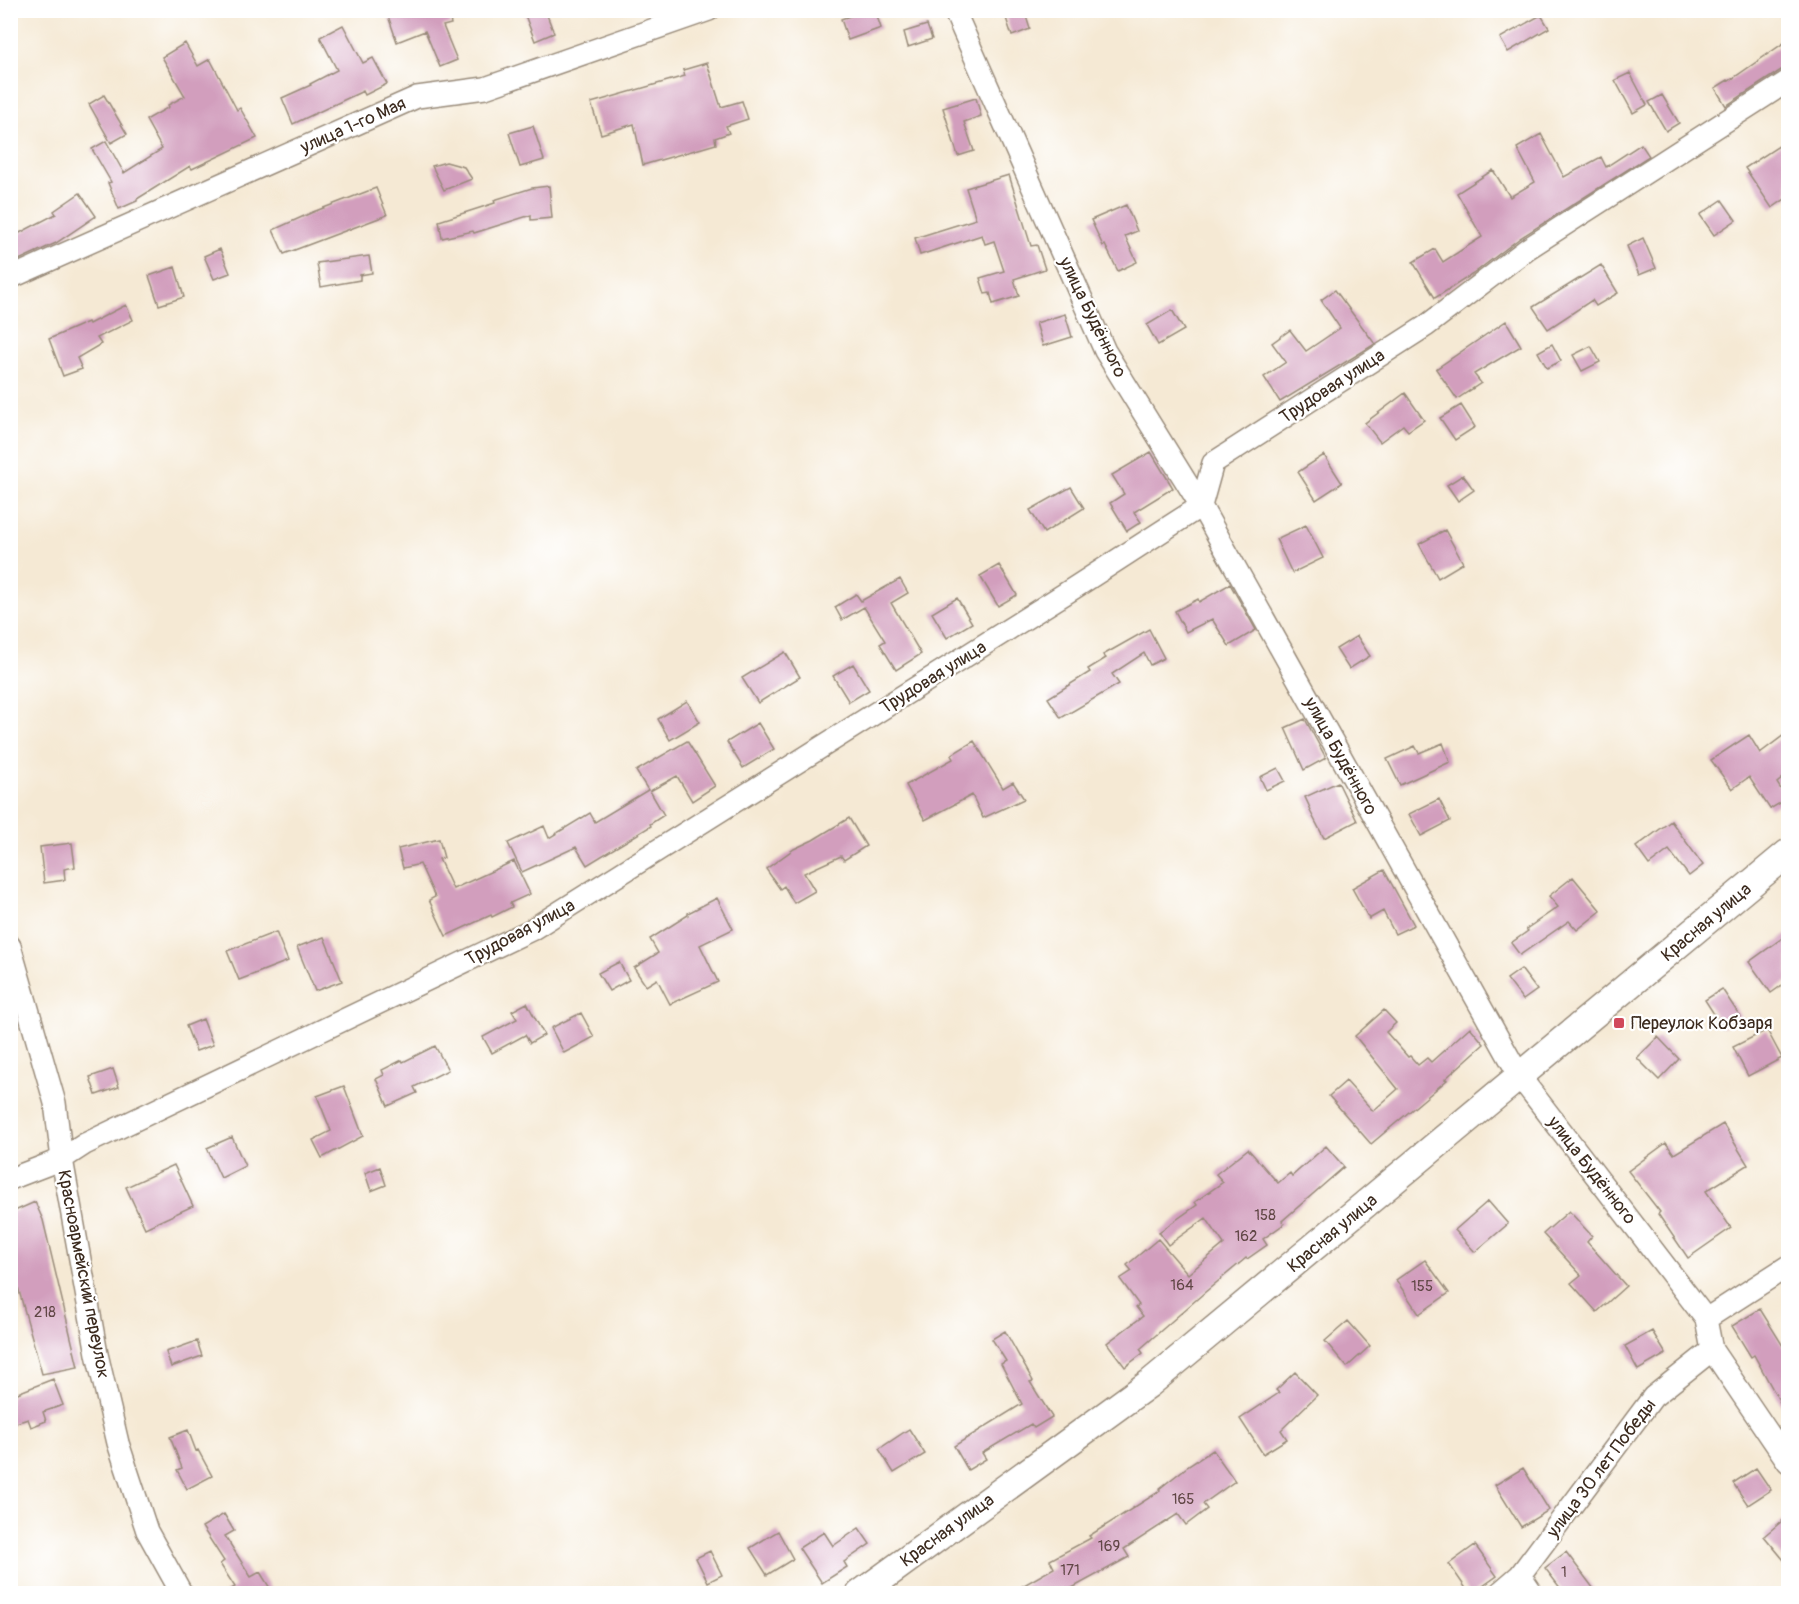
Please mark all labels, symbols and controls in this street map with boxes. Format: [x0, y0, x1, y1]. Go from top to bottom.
street label: улица 1-го Мая [296, 92, 409, 159]
street label: улица Будённого [1053, 252, 1132, 382]
street label: Трудовая улица [1275, 344, 1389, 429]
street label: Трудовая улица [876, 636, 991, 719]
street label: улица Будённого [1298, 692, 1383, 819]
street label: Красная улица [1656, 878, 1756, 967]
street label: Трудовая улица [461, 894, 579, 971]
place label: Переулок Кобзаря [1631, 1012, 1772, 1035]
marker: Переулок Кобзаря [1612, 1016, 1626, 1030]
street label: улица Будённого [1542, 1111, 1641, 1229]
street label: Красноармейский переулок [52, 1168, 115, 1380]
street label: Красная улица [1282, 1189, 1382, 1278]
house number: 158 [1254, 1206, 1276, 1225]
house number: 162 [1235, 1227, 1257, 1246]
house number: 164 [1170, 1276, 1194, 1295]
house number: 155 [1411, 1277, 1433, 1296]
house number: 218 [34, 1303, 56, 1322]
street label: улица 30 лет Победы [1541, 1394, 1661, 1543]
street label: Красная улица [896, 1489, 999, 1572]
house number: 165 [1172, 1490, 1194, 1509]
house number: 169 [1098, 1537, 1120, 1556]
house number: 171 [1060, 1561, 1080, 1580]
house number: 1 [1561, 1563, 1567, 1582]

